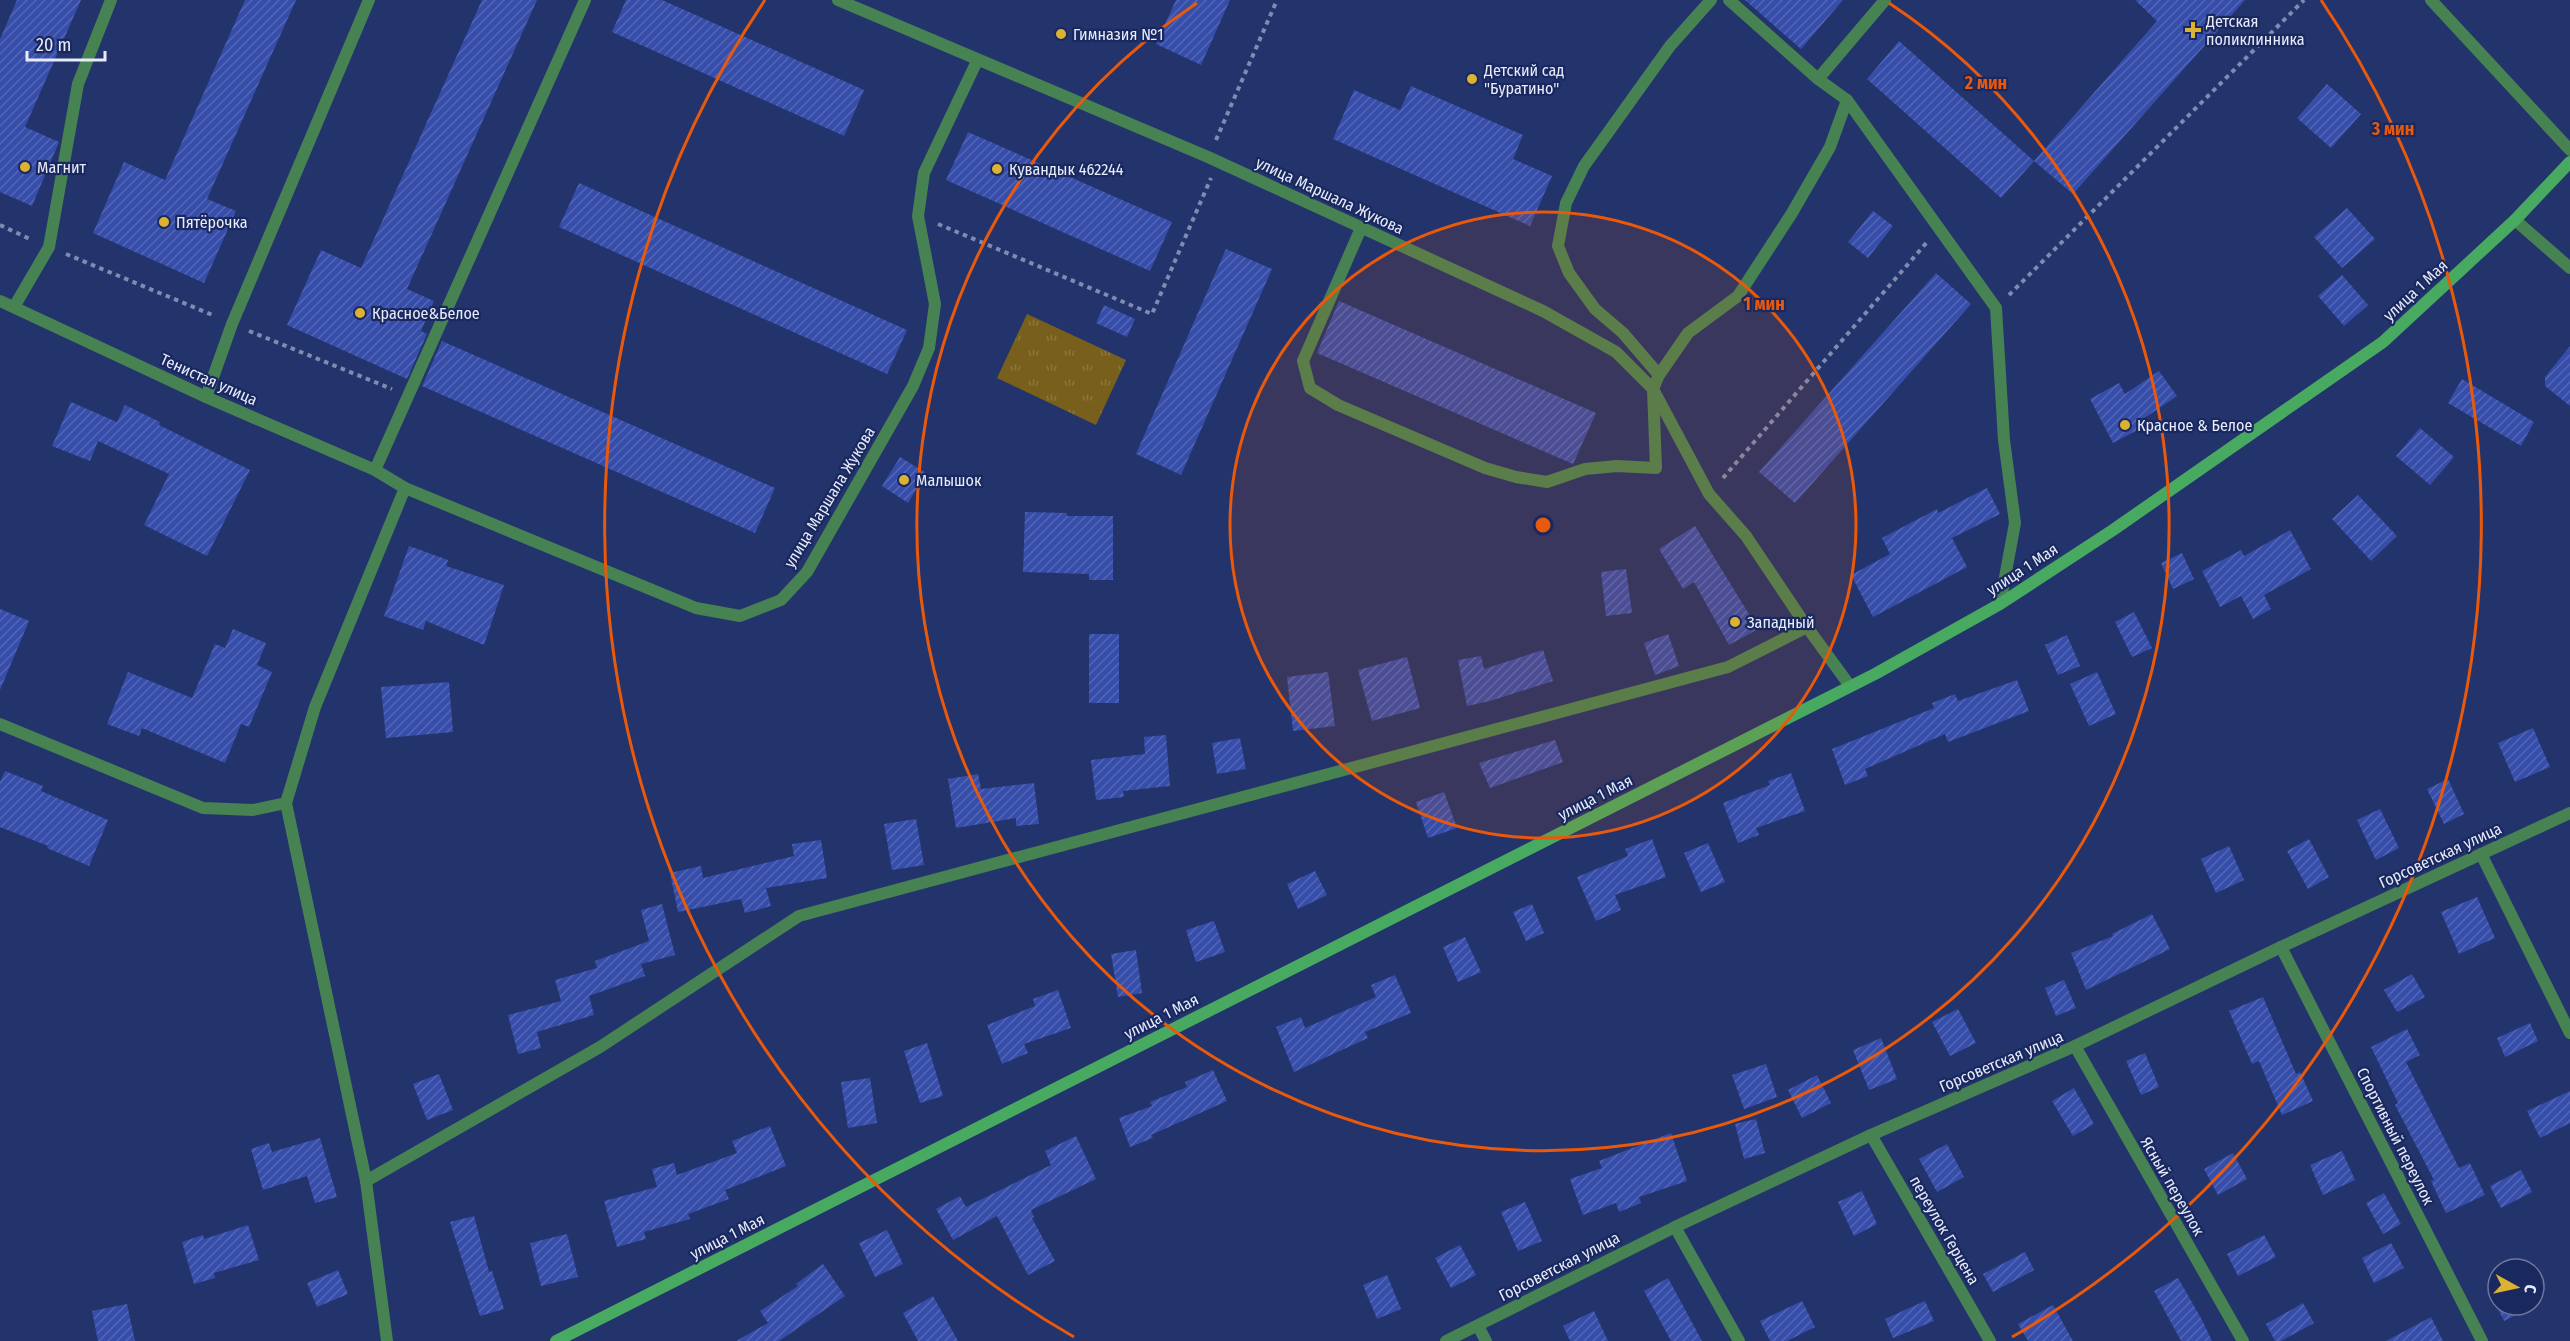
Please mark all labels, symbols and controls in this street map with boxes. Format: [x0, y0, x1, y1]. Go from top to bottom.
place label: Детская поликлинника [2205, 12, 2305, 49]
marker: Детская поликлинника [2184, 21, 2202, 39]
scale bar [27, 24, 105, 62]
place label: Гимназия №1 [1073, 25, 1164, 44]
marker: Гимназия №1 [1054, 27, 1068, 41]
text: 20 m [36, 34, 71, 56]
place label: Детский сад "Буратино" [1483, 61, 1564, 98]
marker: Детский сад "Буратино" [1465, 72, 1479, 86]
text: 2 мин [1964, 72, 2007, 94]
text: 3 мин [2371, 118, 2414, 140]
street label: улица Маршала Жукова [1253, 153, 1407, 238]
place label: Магнит [37, 158, 87, 177]
marker: Магнит [18, 160, 32, 174]
place label: Кувандык 462244 [1009, 160, 1124, 179]
marker: Кувандык 462244 [990, 162, 1004, 176]
place label: Пятёрочка [176, 213, 248, 232]
marker: Пятёрочка [157, 215, 171, 229]
street label: улица 1 Мая [2379, 256, 2451, 325]
text: 1 мин [1743, 293, 1785, 315]
place label: Красное&Белое [372, 304, 480, 323]
marker: Красное&Белое [353, 306, 367, 320]
street label: Тенистая улица [157, 350, 260, 409]
place label: Красное & Белое [2137, 416, 2252, 435]
marker: Красное & Белое [2118, 418, 2132, 432]
street label: улица Маршала Жукова [780, 423, 879, 571]
place label: Малышок [916, 471, 982, 490]
marker: Малышок [897, 473, 911, 487]
centre of rings [1533, 515, 1553, 535]
street label: улица 1 Мая [1983, 539, 2061, 599]
place label: Западный [1747, 613, 1815, 632]
marker: Западный [1728, 615, 1742, 629]
street label: улица 1 Мая [1555, 771, 1636, 824]
street label: Горсоветская улица [2376, 819, 2505, 892]
street label: улица 1 Мая [1121, 990, 1202, 1043]
street label: Горсоветская улица [1936, 1027, 2066, 1096]
street label: Спортивный переулок [2353, 1064, 2439, 1208]
street label: Ясный переулок [2137, 1133, 2209, 1239]
street label: переулок Герцена [1906, 1173, 1983, 1288]
street label: улица 1 Мая [687, 1210, 768, 1263]
street label: Горсоветская улица [1496, 1228, 1623, 1305]
north arrow [2486, 1257, 2546, 1317]
text: С [2520, 1284, 2540, 1295]

